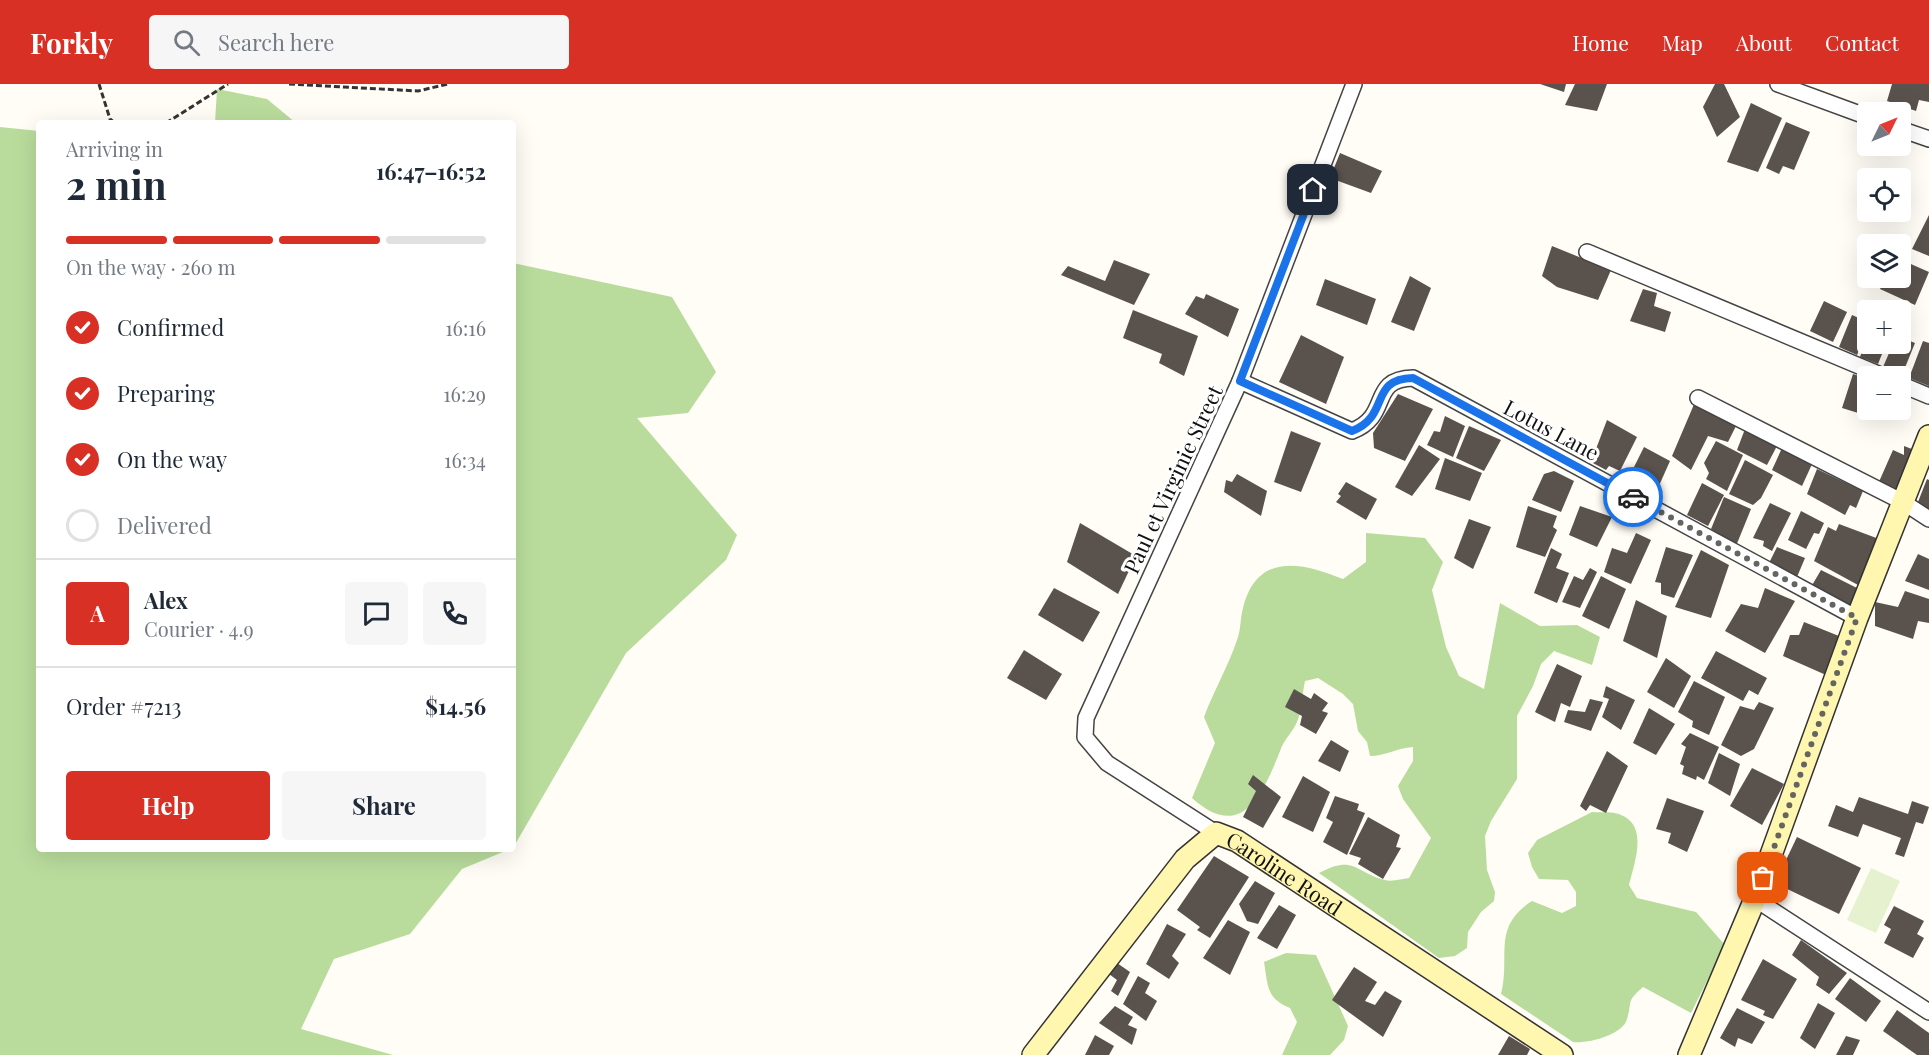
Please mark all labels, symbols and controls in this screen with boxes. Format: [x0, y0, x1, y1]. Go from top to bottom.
search box [149, 15, 569, 69]
text: Forkly [30, 24, 113, 61]
icon: search [170, 26, 203, 59]
text: Search here [218, 27, 334, 57]
text: Home [1573, 28, 1629, 56]
text: Map [1662, 28, 1703, 56]
text: About [1736, 28, 1792, 56]
text: Contact [1825, 28, 1899, 56]
north arrow [1857, 102, 1911, 156]
map controls [1857, 102, 1911, 420]
text: Arriving in [66, 135, 163, 162]
text: 16:47–16:52 [376, 156, 486, 186]
text: 2 min [66, 158, 167, 210]
pin [1287, 164, 1338, 215]
button: locate [1857, 168, 1911, 222]
icon: home [1296, 173, 1329, 206]
button: layers [1857, 234, 1911, 288]
text: On the way · 260 m [66, 253, 235, 280]
button: + [1857, 300, 1911, 354]
icon: check [66, 311, 99, 344]
text: Confirmed [117, 312, 224, 342]
text: 16:16 [445, 314, 486, 341]
button: − [1857, 366, 1911, 420]
icon: check [66, 377, 99, 410]
text: Preparing [117, 378, 215, 408]
text: 16:29 [443, 380, 486, 407]
street label: Paul et Virginie Street [1116, 380, 1228, 578]
street label: Lotus Lane [1499, 392, 1605, 466]
icon: check [66, 443, 99, 476]
text: On the way [117, 444, 227, 474]
text: 16:34 [444, 446, 486, 473]
courier [1603, 467, 1663, 527]
icon: car [1617, 481, 1650, 514]
text: Delivered [117, 510, 212, 540]
button: chat [345, 582, 408, 645]
button: phone [423, 582, 486, 645]
text: Alex [144, 585, 188, 615]
text: A [90, 598, 105, 628]
text: Courier · 4.9 [144, 615, 254, 642]
text: Order #7213 [66, 691, 182, 721]
text: $14.56 [425, 691, 486, 721]
button: Help [66, 771, 270, 840]
button: Share [282, 771, 486, 840]
street label: Caroline Road [1223, 824, 1348, 921]
pin [1737, 852, 1788, 903]
icon: bag [1746, 861, 1779, 894]

